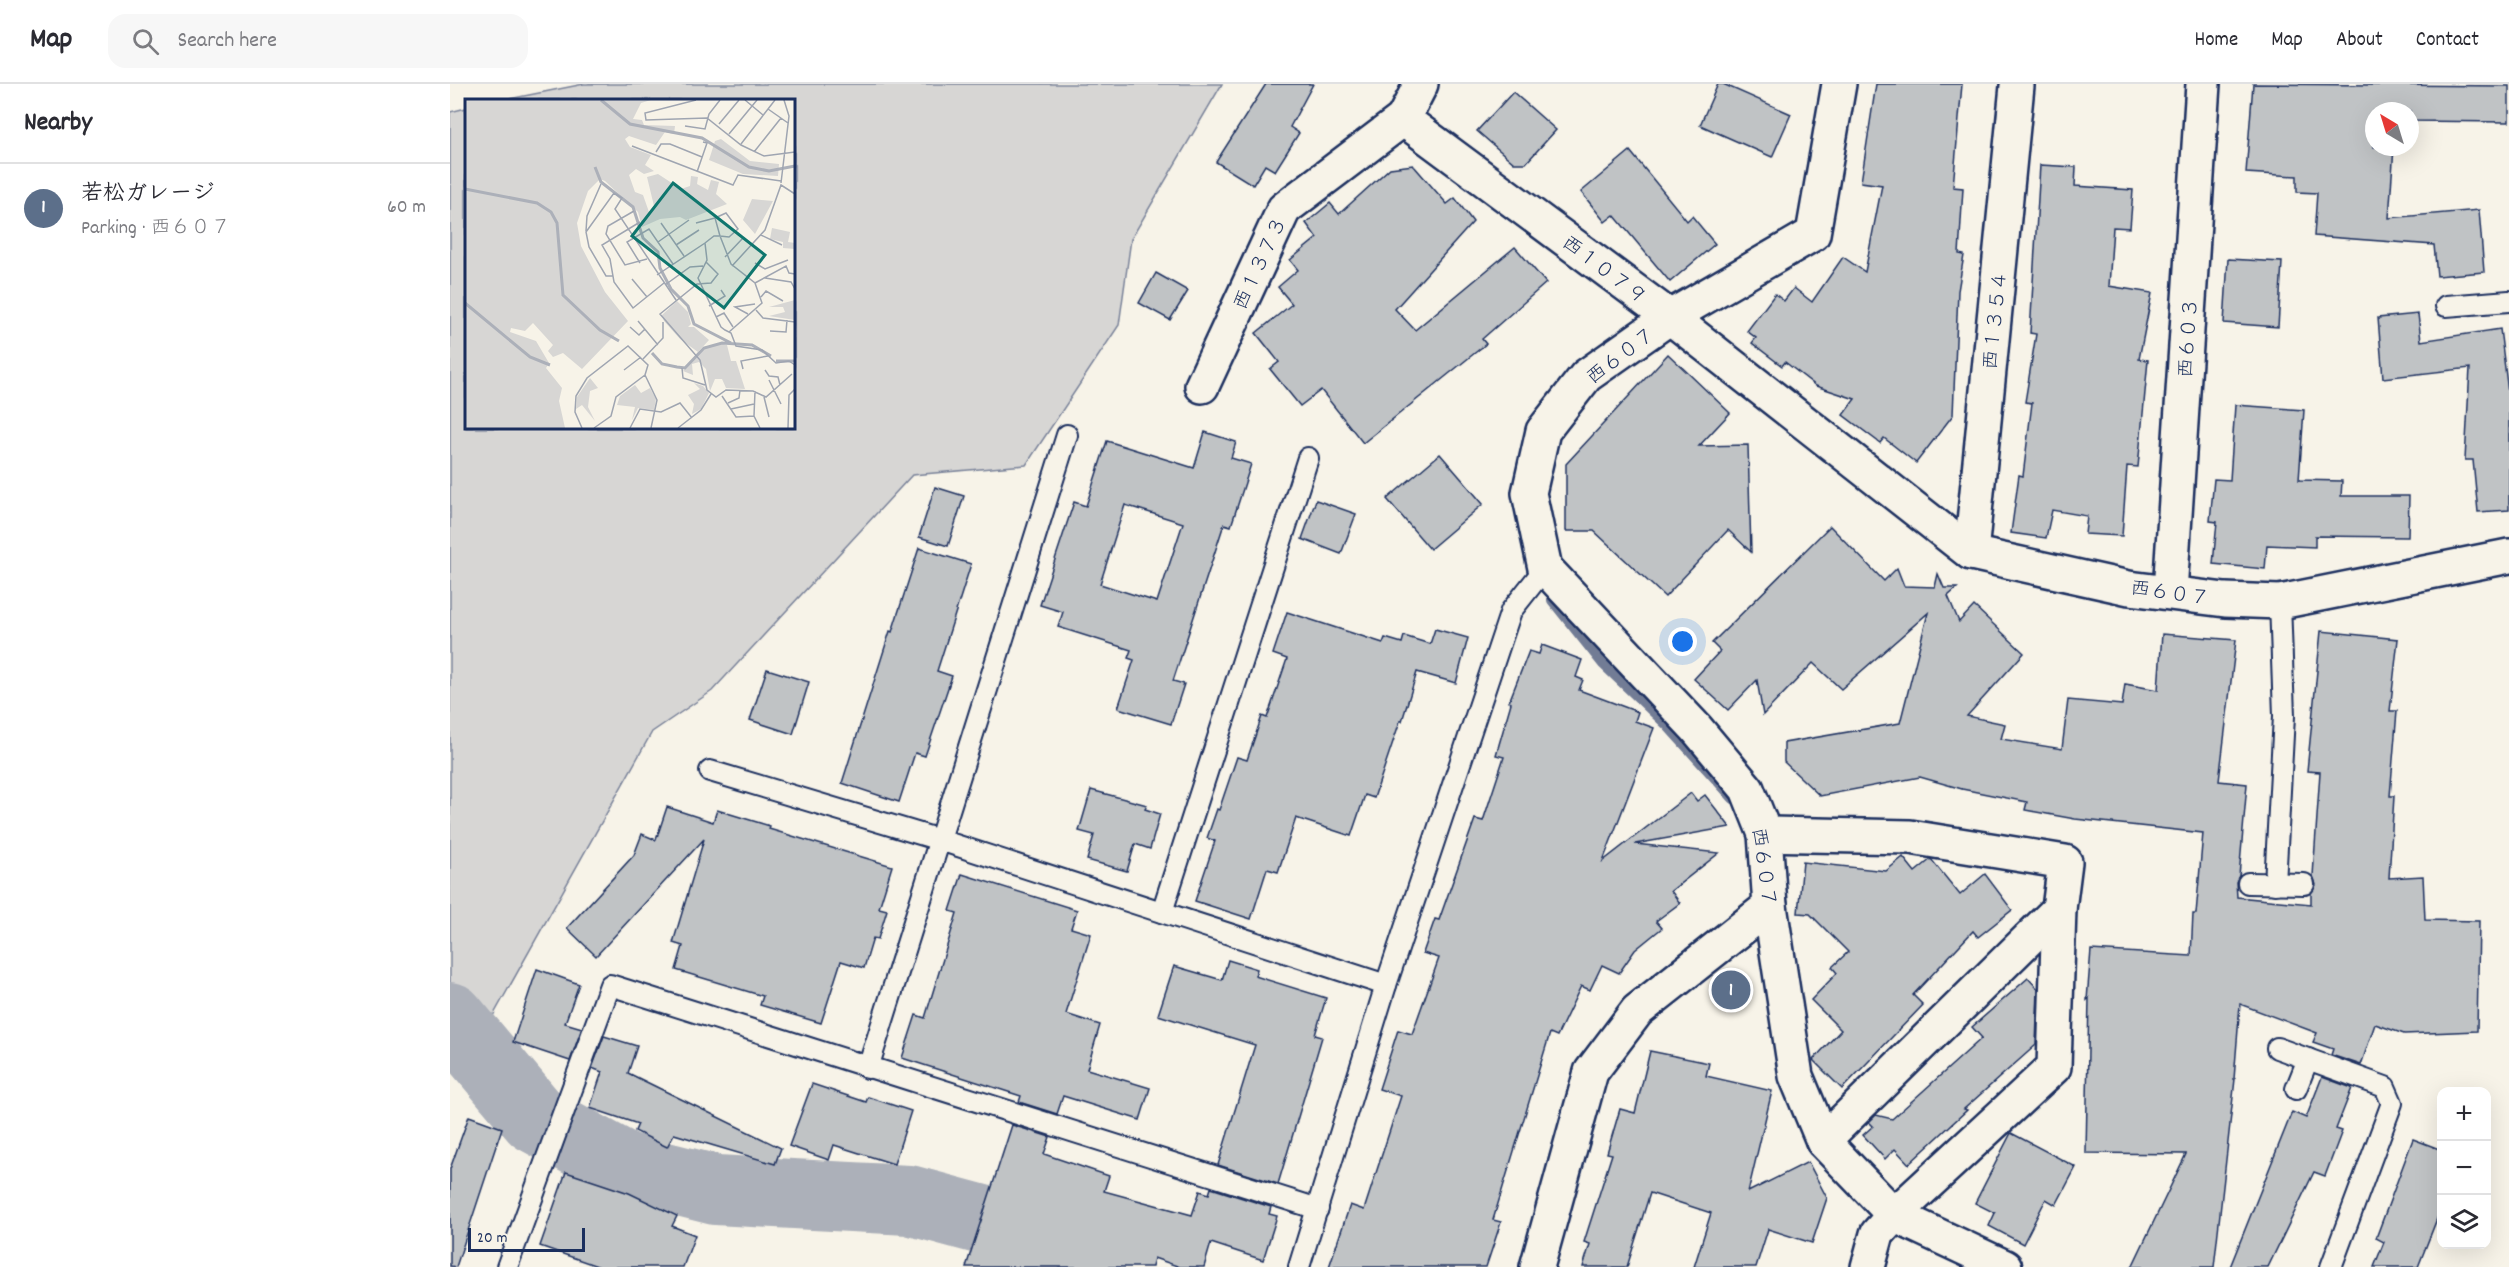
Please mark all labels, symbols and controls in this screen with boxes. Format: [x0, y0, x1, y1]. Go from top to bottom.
search box [108, 14, 528, 68]
text: Map [30, 21, 72, 61]
icon: search [129, 25, 162, 58]
text: Search here [177, 26, 277, 57]
text: Home [2194, 26, 2238, 56]
text: Map [2271, 26, 2303, 56]
text: About [2336, 26, 2383, 56]
text: Contact [2416, 26, 2479, 56]
inset map [465, 99, 795, 429]
north arrow [2365, 102, 2419, 156]
text: Nearby [24, 105, 92, 142]
text: 若松ガレージ [81, 179, 214, 210]
text: 1 [41, 194, 46, 222]
text: 60 m [387, 194, 426, 222]
street label: 西１３７３ [1228, 213, 1296, 315]
text: Parking · 西６０７ [81, 215, 230, 243]
street label: 西１０７９ [1555, 230, 1652, 313]
street label: 西１３５４ [1978, 269, 2016, 372]
street label: 西６０３ [2173, 297, 2207, 379]
street label: 西６０７ [1581, 322, 1662, 393]
street label: 西６０７ [2128, 576, 2211, 614]
your location [1668, 627, 1697, 656]
street label: 西６０７ [1743, 826, 1781, 909]
pin: 1 [1712, 968, 1750, 1012]
map controls [2437, 1087, 2491, 1249]
button: + [2437, 1087, 2491, 1141]
button: − [2437, 1141, 2491, 1195]
button: layers [2437, 1195, 2491, 1249]
scale bar [468, 1225, 585, 1252]
text: 20 m [477, 1227, 507, 1250]

